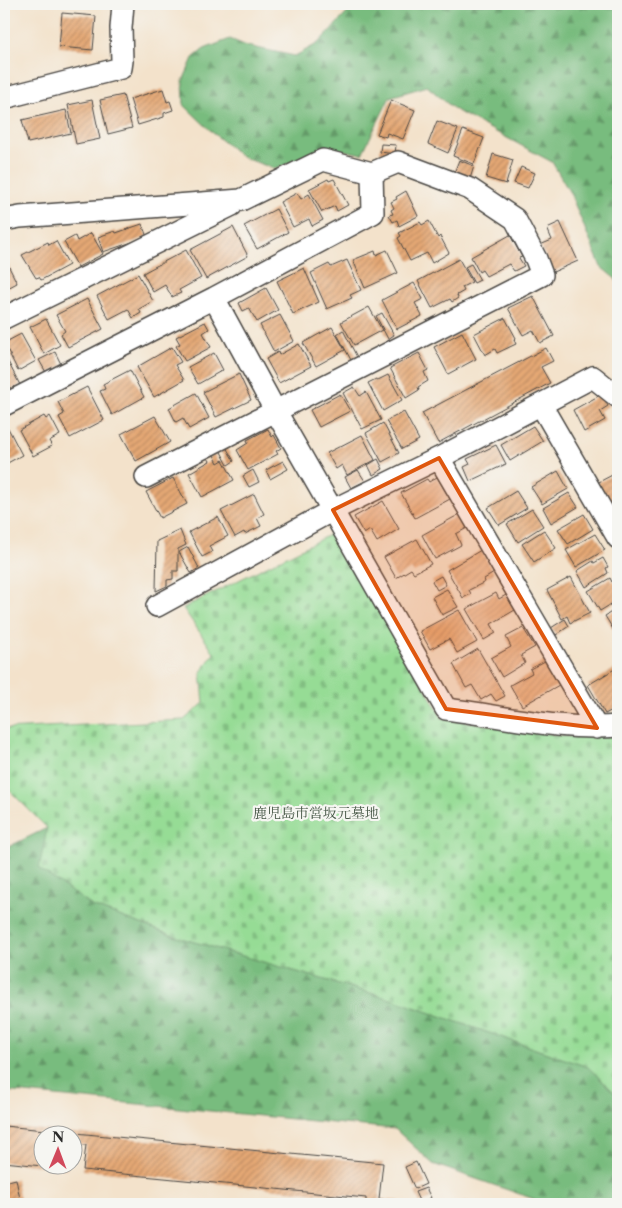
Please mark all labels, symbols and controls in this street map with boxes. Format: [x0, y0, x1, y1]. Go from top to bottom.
park label: 鹿児島市営坂元墓地 [253, 804, 379, 822]
north arrow [32, 1126, 82, 1176]
text: N [52, 1128, 64, 1146]

